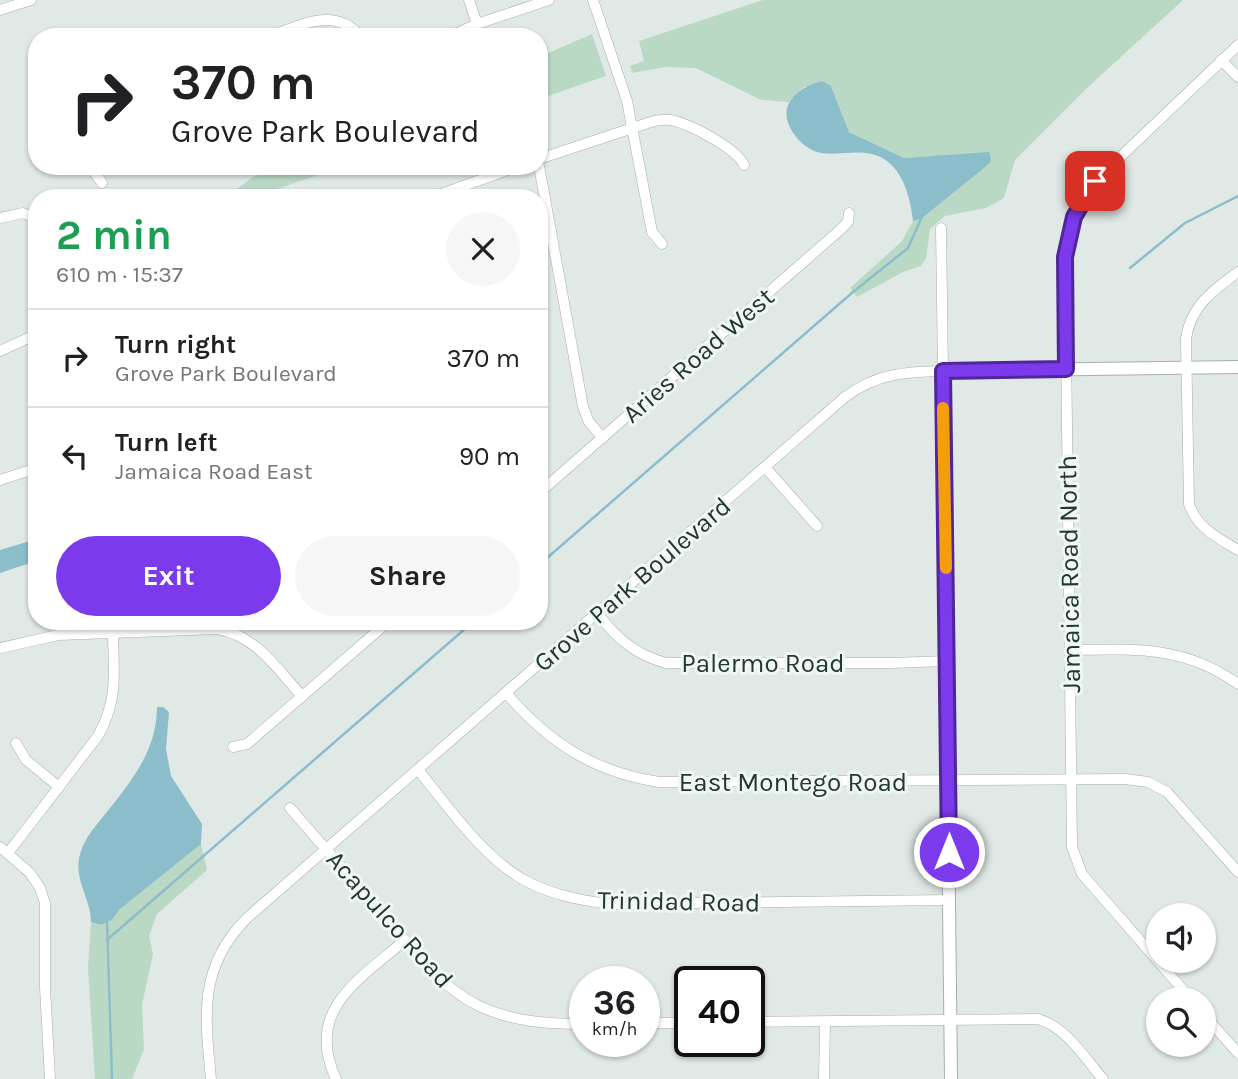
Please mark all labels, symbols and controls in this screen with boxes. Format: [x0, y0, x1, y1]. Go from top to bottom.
text: 370 m [171, 54, 316, 111]
icon: right [56, 56, 147, 147]
text: Grove Park Boulevard [171, 113, 480, 150]
pin [1065, 151, 1125, 211]
icon: arrive [1076, 162, 1114, 200]
text: 2 min [56, 210, 172, 260]
button: close [446, 212, 520, 286]
text: 610 m · 15:37 [56, 261, 183, 288]
street label: Aries Road West [616, 281, 781, 430]
text: Turn right [115, 329, 236, 360]
icon: right [56, 339, 94, 377]
text: 370 m [447, 343, 520, 374]
text: Grove Park Boulevard [115, 360, 337, 387]
text: Turn left [115, 427, 217, 458]
icon: left [56, 437, 94, 475]
text: 90 m [459, 441, 520, 472]
street label: Jamaica Road North [1052, 455, 1087, 693]
text: Jamaica Road East [115, 458, 313, 485]
street label: Grove Park Boulevard [528, 490, 737, 678]
button: Exit [56, 536, 281, 616]
button: Share [295, 536, 520, 616]
street label: Palermo Road [681, 648, 845, 679]
street label: East Montego Road [679, 767, 907, 798]
position arrow [912, 815, 986, 889]
street label: Acapulco Road [320, 844, 460, 995]
street label: Trinidad Road [597, 885, 761, 918]
map controls [1146, 903, 1216, 1057]
button: sound [1146, 903, 1216, 973]
speed limit sign: 40 [674, 966, 765, 1057]
text: 36 [593, 982, 636, 1023]
button: search [1146, 987, 1216, 1057]
text: km/h [592, 1018, 637, 1040]

